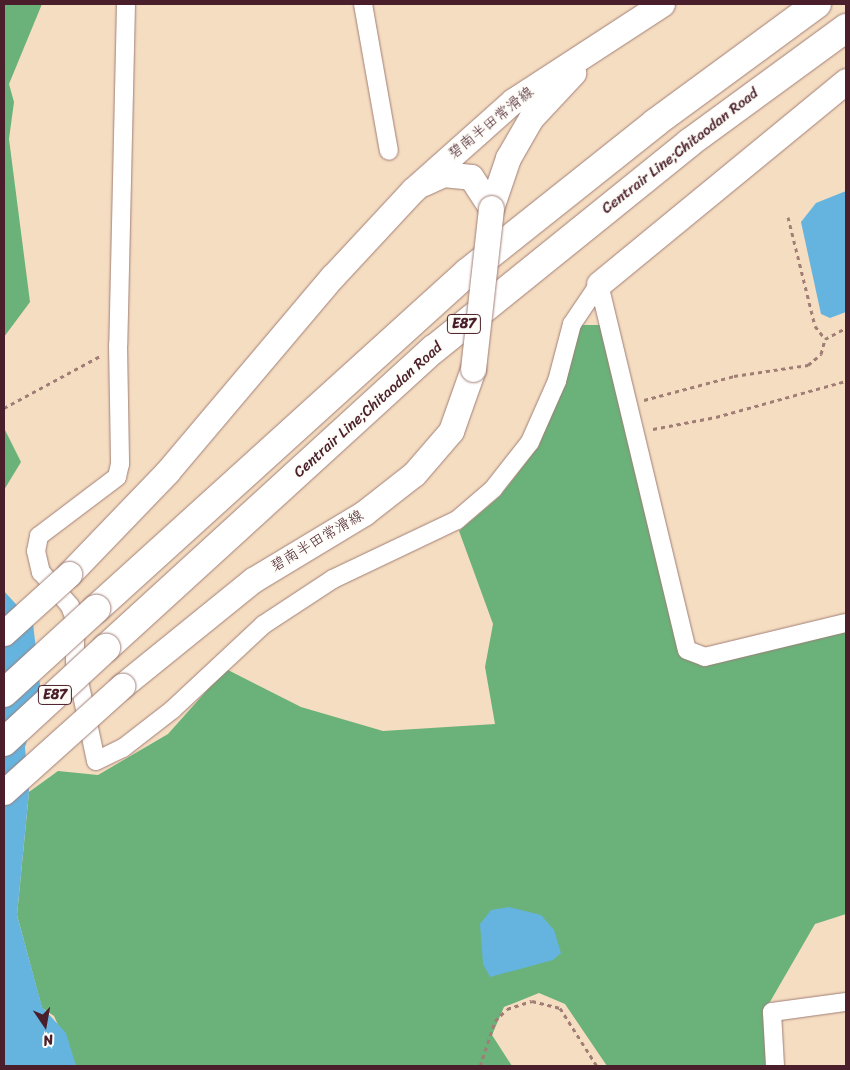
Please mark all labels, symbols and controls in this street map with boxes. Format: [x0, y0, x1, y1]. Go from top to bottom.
street label: 碧南半田常滑線 [445, 83, 537, 163]
street label: Centrair Line;Chitaodan Road [598, 84, 762, 218]
road number: E87 [446, 312, 482, 336]
street label: Centrair Line;Chitaodan Road [290, 339, 446, 481]
street label: 碧南半田常滑線 [267, 506, 367, 576]
road number: E87 [38, 684, 72, 706]
north arrow [20, 1000, 70, 1050]
text: N [41, 1027, 56, 1053]

